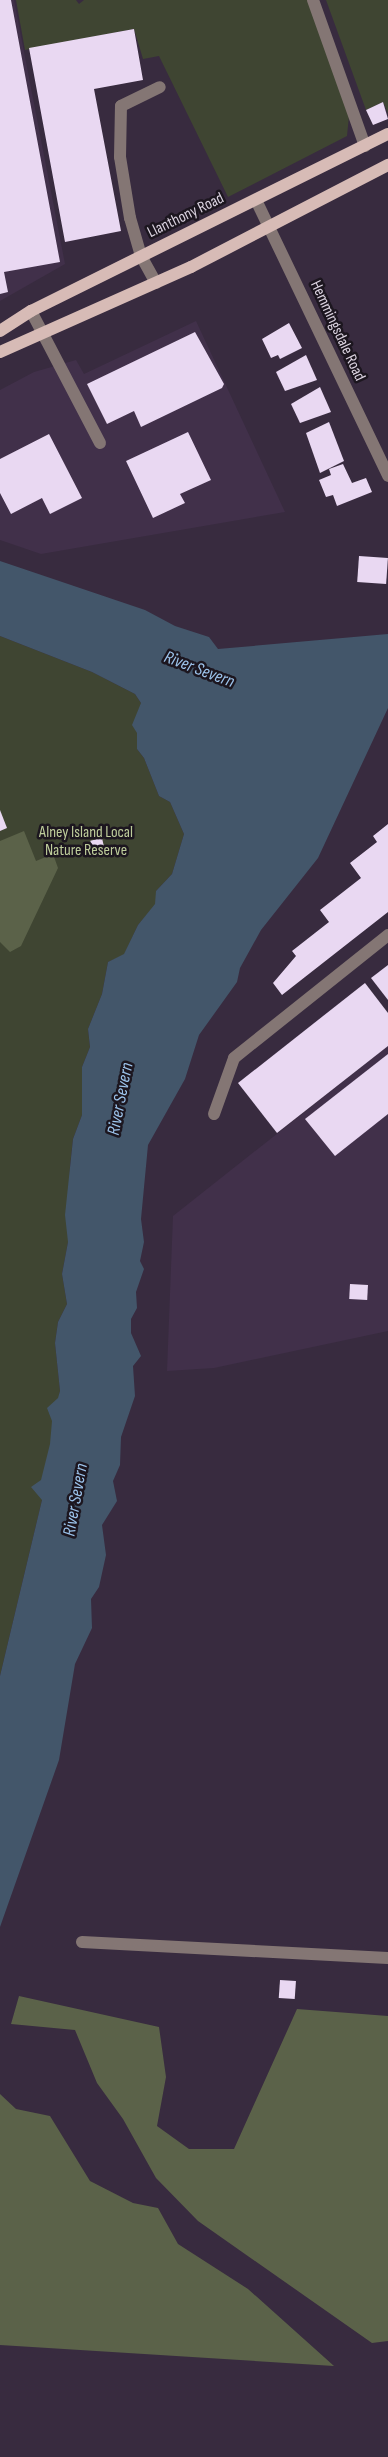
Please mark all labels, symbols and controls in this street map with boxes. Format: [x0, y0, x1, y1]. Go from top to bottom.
street label: Llanthony Road [145, 189, 227, 243]
street label: Hemmingsdale Road [305, 278, 369, 384]
water label: River Severn [161, 647, 237, 693]
park label: Alney Island Local Nature Reserve [39, 823, 133, 861]
water label: River Severn [103, 1061, 139, 1137]
water label: River Severn [59, 1462, 93, 1538]

